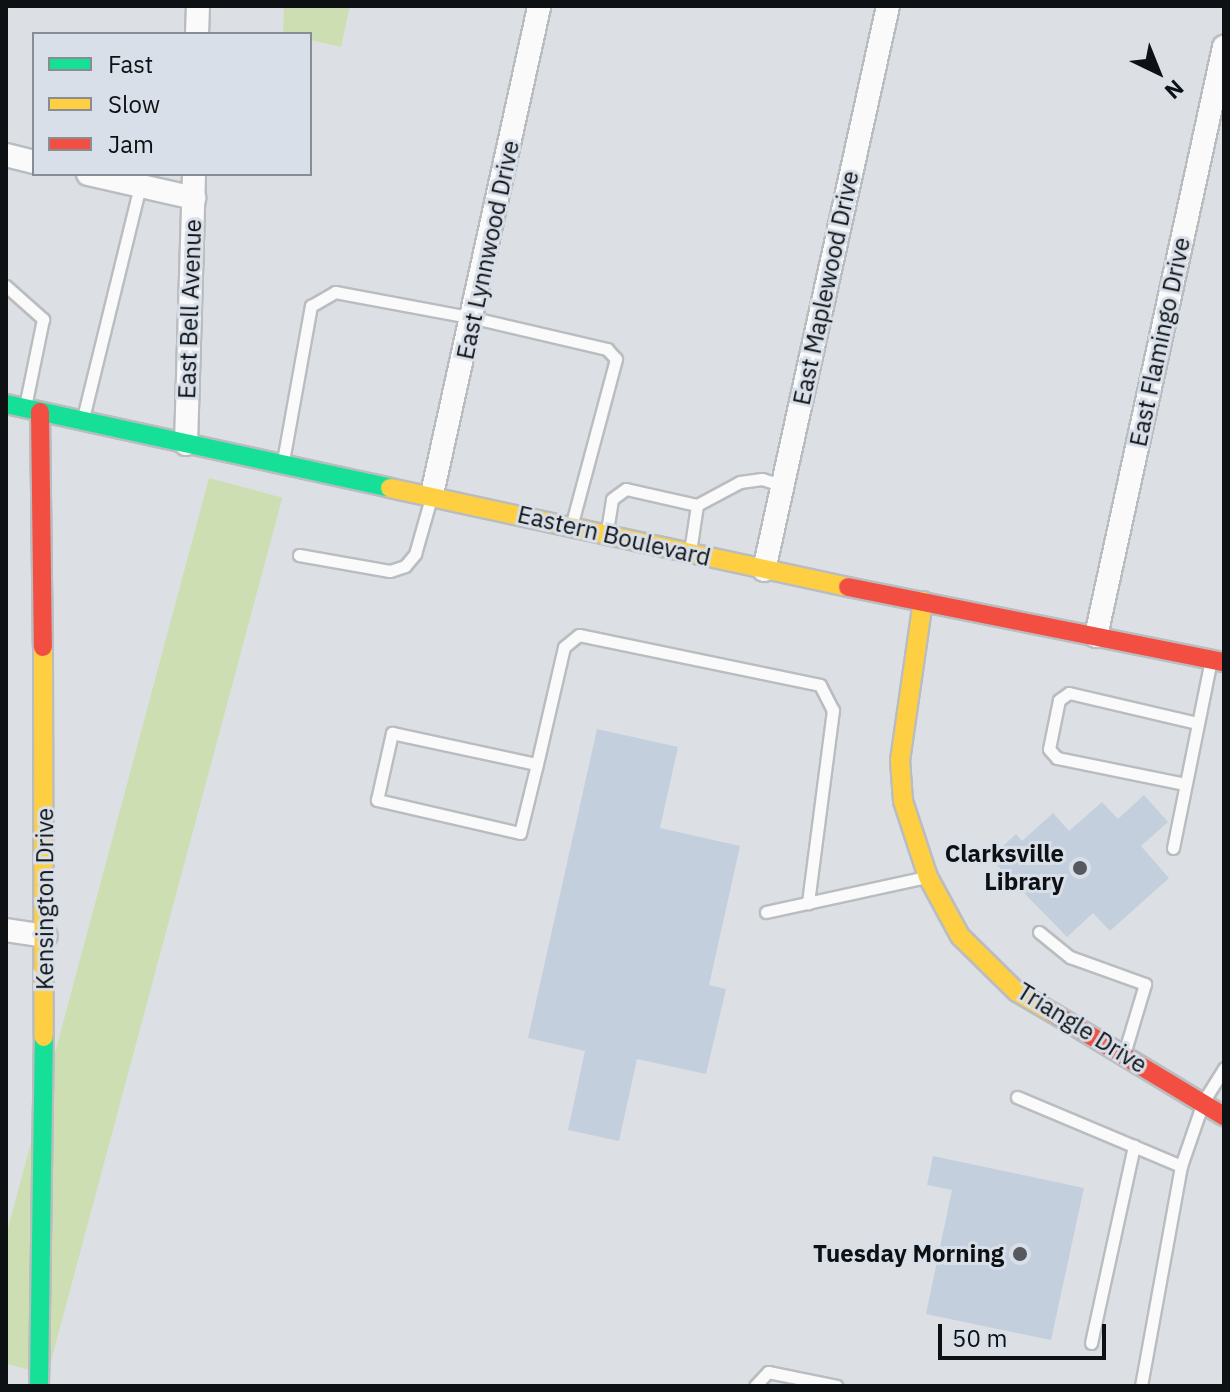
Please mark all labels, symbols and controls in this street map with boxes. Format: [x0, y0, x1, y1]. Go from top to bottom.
legend [32, 32, 312, 176]
north arrow [1118, 32, 1198, 112]
text: Fast [108, 48, 153, 80]
text: N [1159, 74, 1190, 106]
text: Slow [108, 88, 160, 120]
text: Jam [108, 128, 154, 160]
street label: East Lynnwood Drive [451, 138, 525, 362]
street label: East Maplewood Drive [787, 168, 865, 408]
street label: East Bell Avenue [172, 219, 208, 399]
street label: East Flamingo Drive [1124, 235, 1196, 449]
street label: Eastern Boulevard [515, 500, 713, 572]
street label: Kensington Drive [31, 808, 59, 990]
place label: Clarksville Library [945, 840, 1064, 896]
marker: Clarksville Library [1071, 859, 1089, 877]
street label: Triangle Drive [1012, 977, 1152, 1079]
place label: Tuesday Morning [813, 1240, 1004, 1268]
marker: Tuesday Morning [1011, 1245, 1029, 1263]
scale bar [942, 1308, 1110, 1358]
text: 50 m [952, 1322, 1007, 1354]

